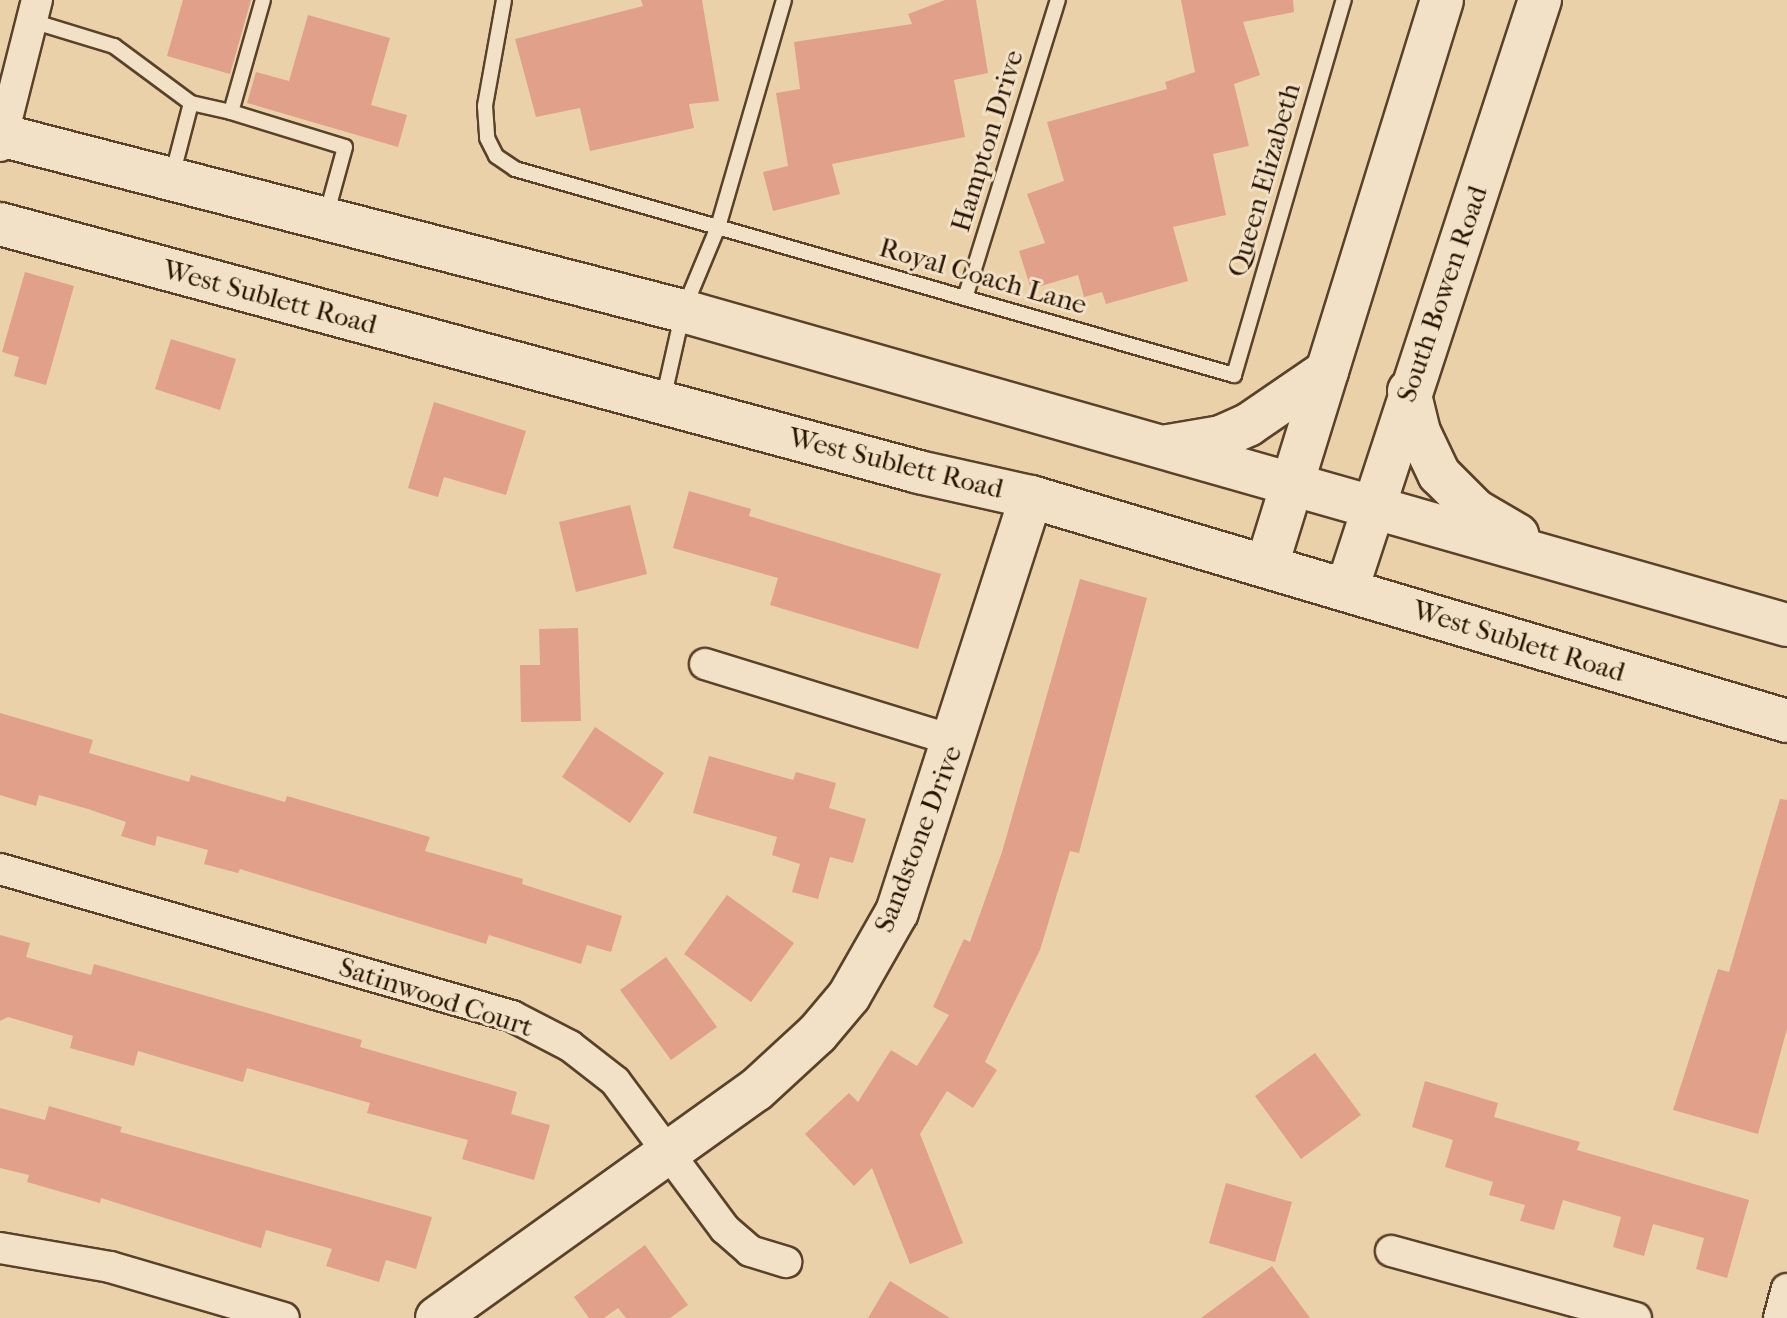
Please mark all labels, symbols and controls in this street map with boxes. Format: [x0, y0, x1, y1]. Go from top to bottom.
street label: Hampton Drive [943, 46, 1031, 236]
street label: Queen Elizabeth [1220, 79, 1308, 281]
street label: South Bowen Road [1389, 181, 1495, 407]
street label: Royal Coach Lane [875, 230, 1091, 322]
street label: West Sublett Road [159, 252, 381, 342]
street label: West Sublett Road [785, 420, 1007, 506]
street label: West Sublett Road [1409, 593, 1629, 689]
street label: Sandstone Drive [867, 741, 969, 937]
street label: Satinwood Court [335, 950, 537, 1044]

